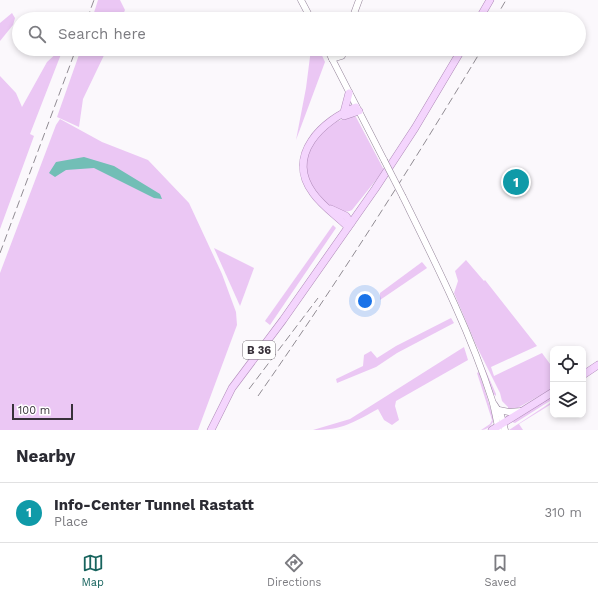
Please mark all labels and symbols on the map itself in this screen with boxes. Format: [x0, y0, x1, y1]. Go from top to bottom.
pin: 1 [503, 167, 529, 197]
your location [355, 291, 375, 311]
road number: B 36 [243, 341, 275, 359]
scale bar [12, 402, 73, 421]

